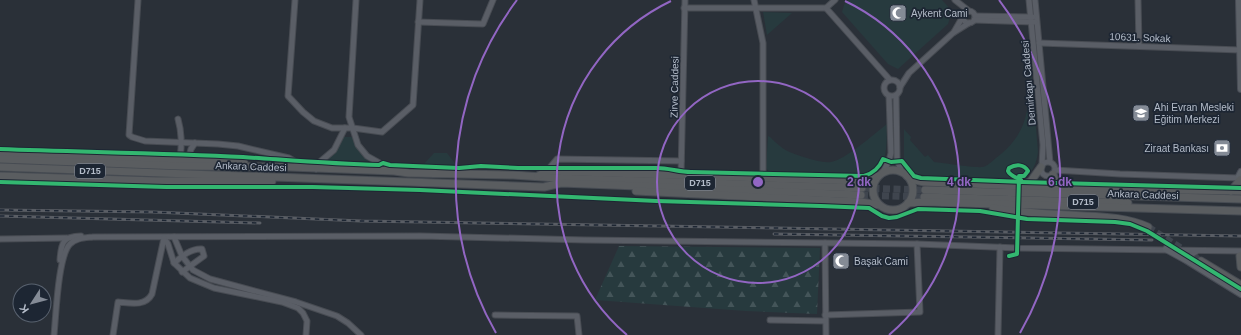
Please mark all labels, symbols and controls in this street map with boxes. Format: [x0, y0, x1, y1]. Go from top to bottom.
mosque icon: Aykent Cami [888, 3, 908, 23]
place label: Aykent Cami [911, 8, 968, 19]
street label: 10631. Sokak [1109, 31, 1172, 44]
street label: Demirkapı Caddesi [1019, 40, 1038, 126]
street label: Zirve Caddesi [668, 56, 681, 118]
place label: Ahi Evran Mesleki Eğitim Merkezi [1154, 102, 1234, 125]
school or university icon: Ahi Evran Mesleki Eğitim Merkezi [1131, 103, 1151, 123]
bank icon: Ziraat Bankası [1212, 138, 1232, 158]
place label: Ziraat Bankası [1145, 143, 1209, 154]
street label: Ankara Caddesi [215, 160, 287, 173]
road number: D715 [75, 164, 105, 178]
centre of rings [751, 175, 765, 189]
text: 2 dk [847, 175, 871, 189]
text: 4 dk [947, 175, 971, 189]
text: 6 dk [1048, 175, 1072, 189]
road number: D715 [685, 176, 715, 190]
street label: Ankara Caddesi [1107, 188, 1179, 201]
road number: D715 [1068, 195, 1098, 209]
mosque icon: Başak Cami [831, 251, 851, 271]
place label: Başak Cami [854, 256, 908, 267]
north arrow [12, 283, 52, 323]
text: K [17, 302, 31, 316]

